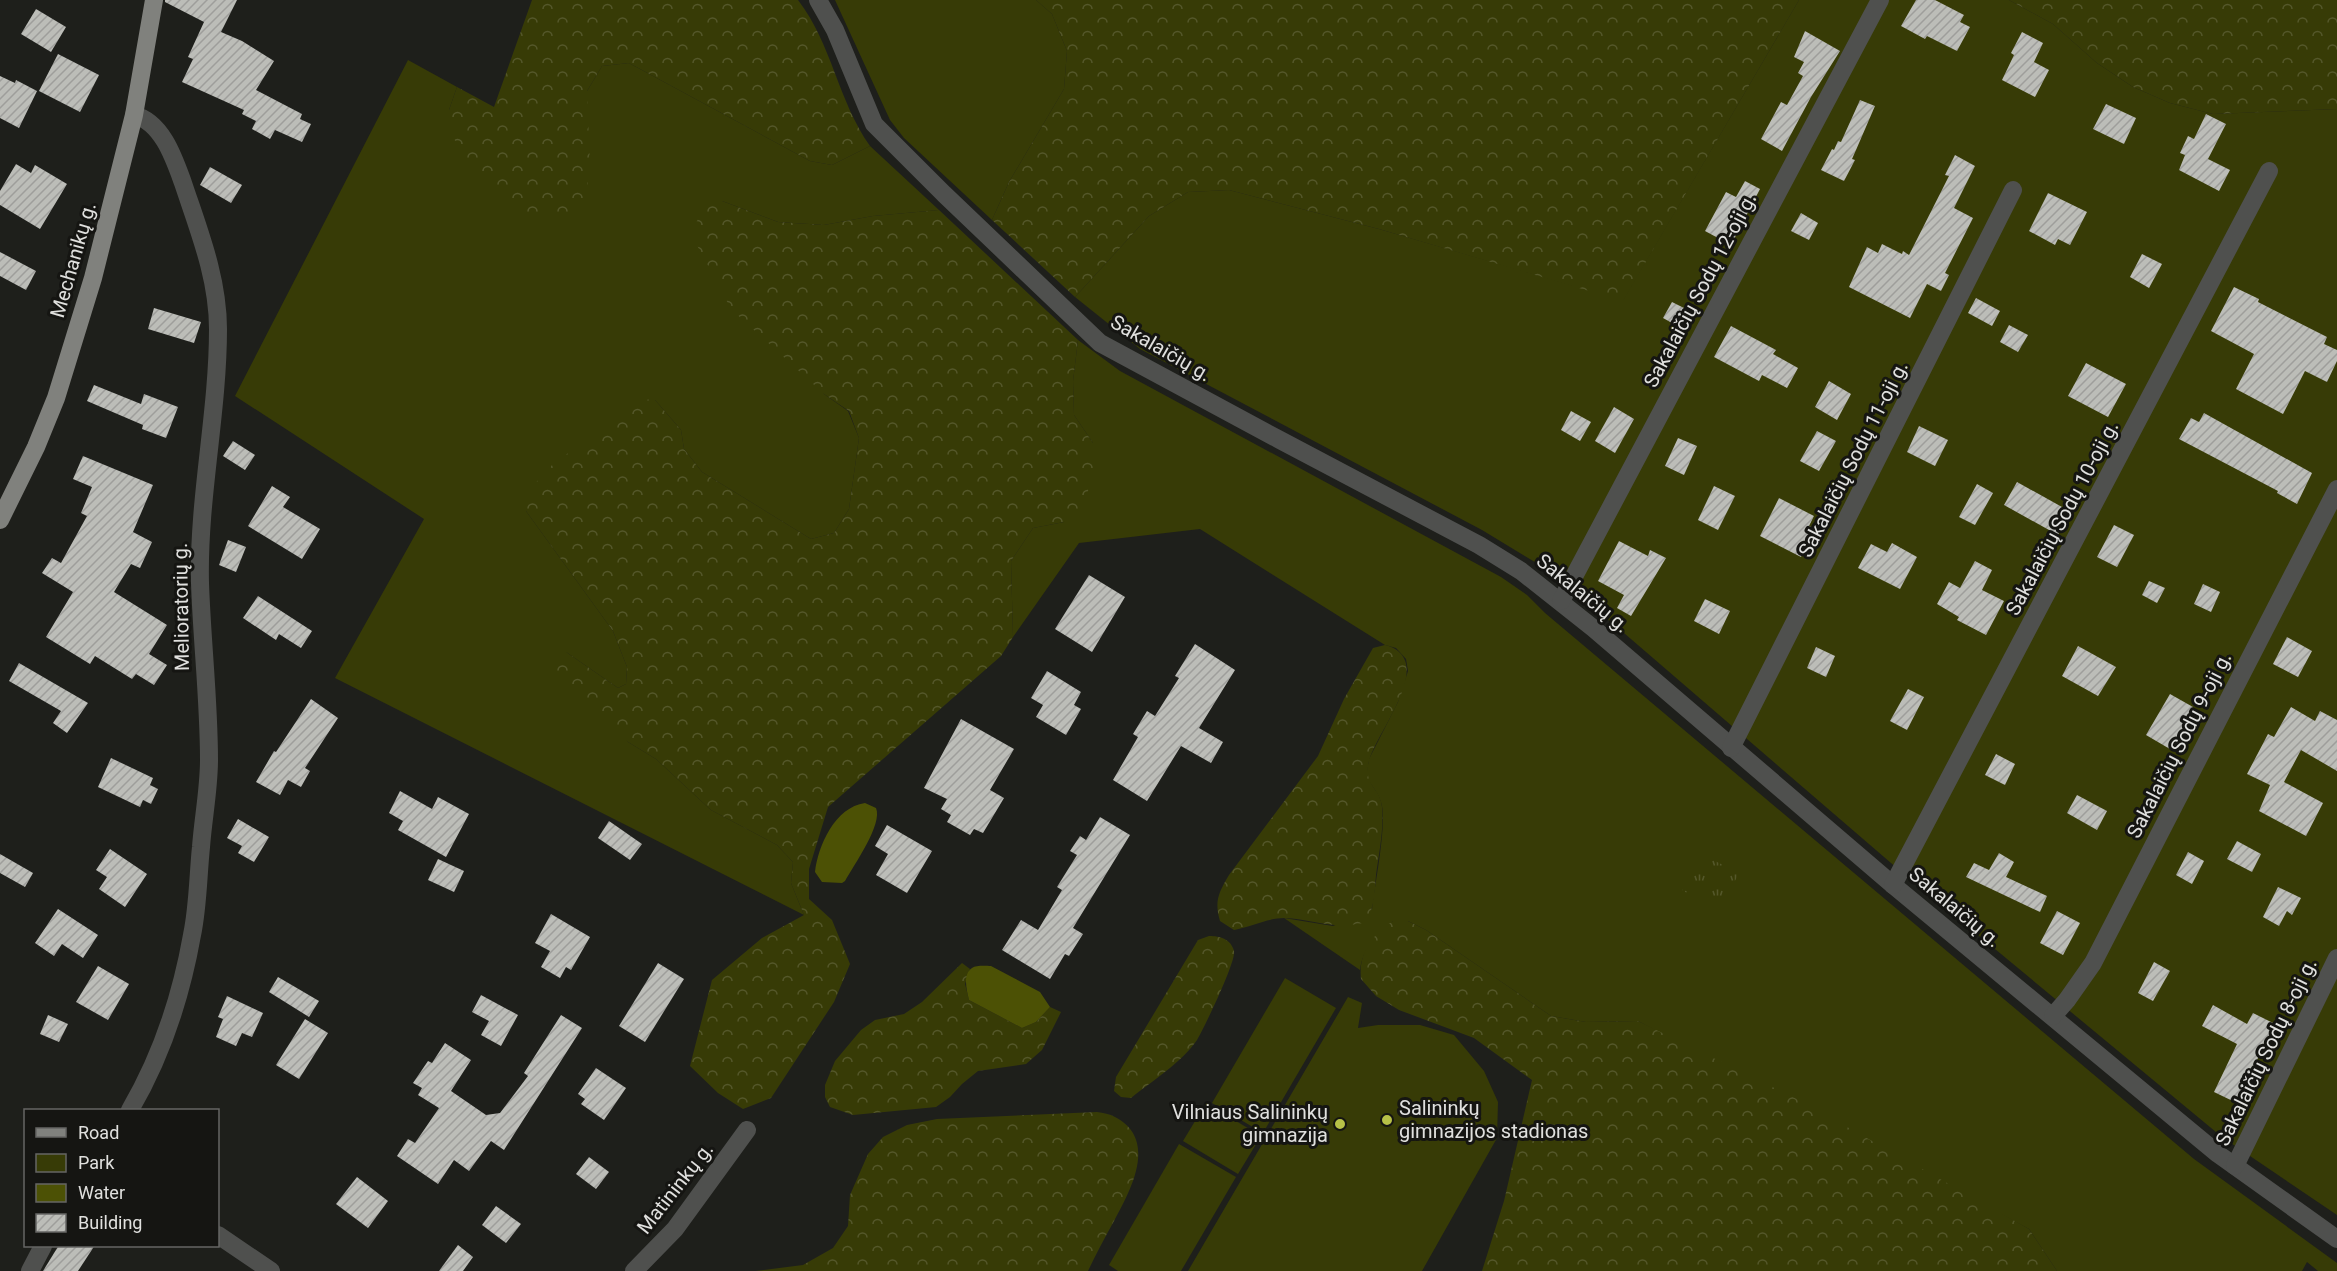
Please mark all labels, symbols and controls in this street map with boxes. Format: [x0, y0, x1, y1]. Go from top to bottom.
street label: Sakalaičių Sodų 12-oji g. [1639, 189, 1761, 391]
street label: Mechanikų g. [45, 200, 101, 320]
street label: Sakalaičių g. [1106, 310, 1216, 386]
street label: Sakalaičių Sodų 11-oji g. [1793, 357, 1913, 561]
street label: Sakalaičių Sodų 10-oji g. [2001, 417, 2123, 619]
street label: Melioratorių g. [168, 543, 194, 671]
street label: Sakalaičių g. [1532, 548, 1634, 638]
street label: Sakalaičių Sodų 9-oji g. [2122, 648, 2236, 842]
street label: Sakalaičių g. [1904, 862, 2006, 952]
street label: Sakalaičių Sodų 8-oji g. [2210, 954, 2322, 1150]
place label: Salininkų gimnazijos stadionas [1399, 1096, 1588, 1143]
place label: Vilniaus Salininkų gimnazija [1172, 1100, 1328, 1147]
legend [24, 1109, 219, 1247]
marker: Salininkų gimnazijos stadionas [1380, 1113, 1394, 1127]
marker: Vilniaus Salininkų gimnazija [1333, 1117, 1347, 1131]
text: Road [78, 1122, 119, 1143]
street label: Matininkų g. [632, 1138, 718, 1238]
text: Park [78, 1152, 115, 1173]
text: Water [78, 1182, 125, 1203]
text: Building [78, 1212, 142, 1233]

